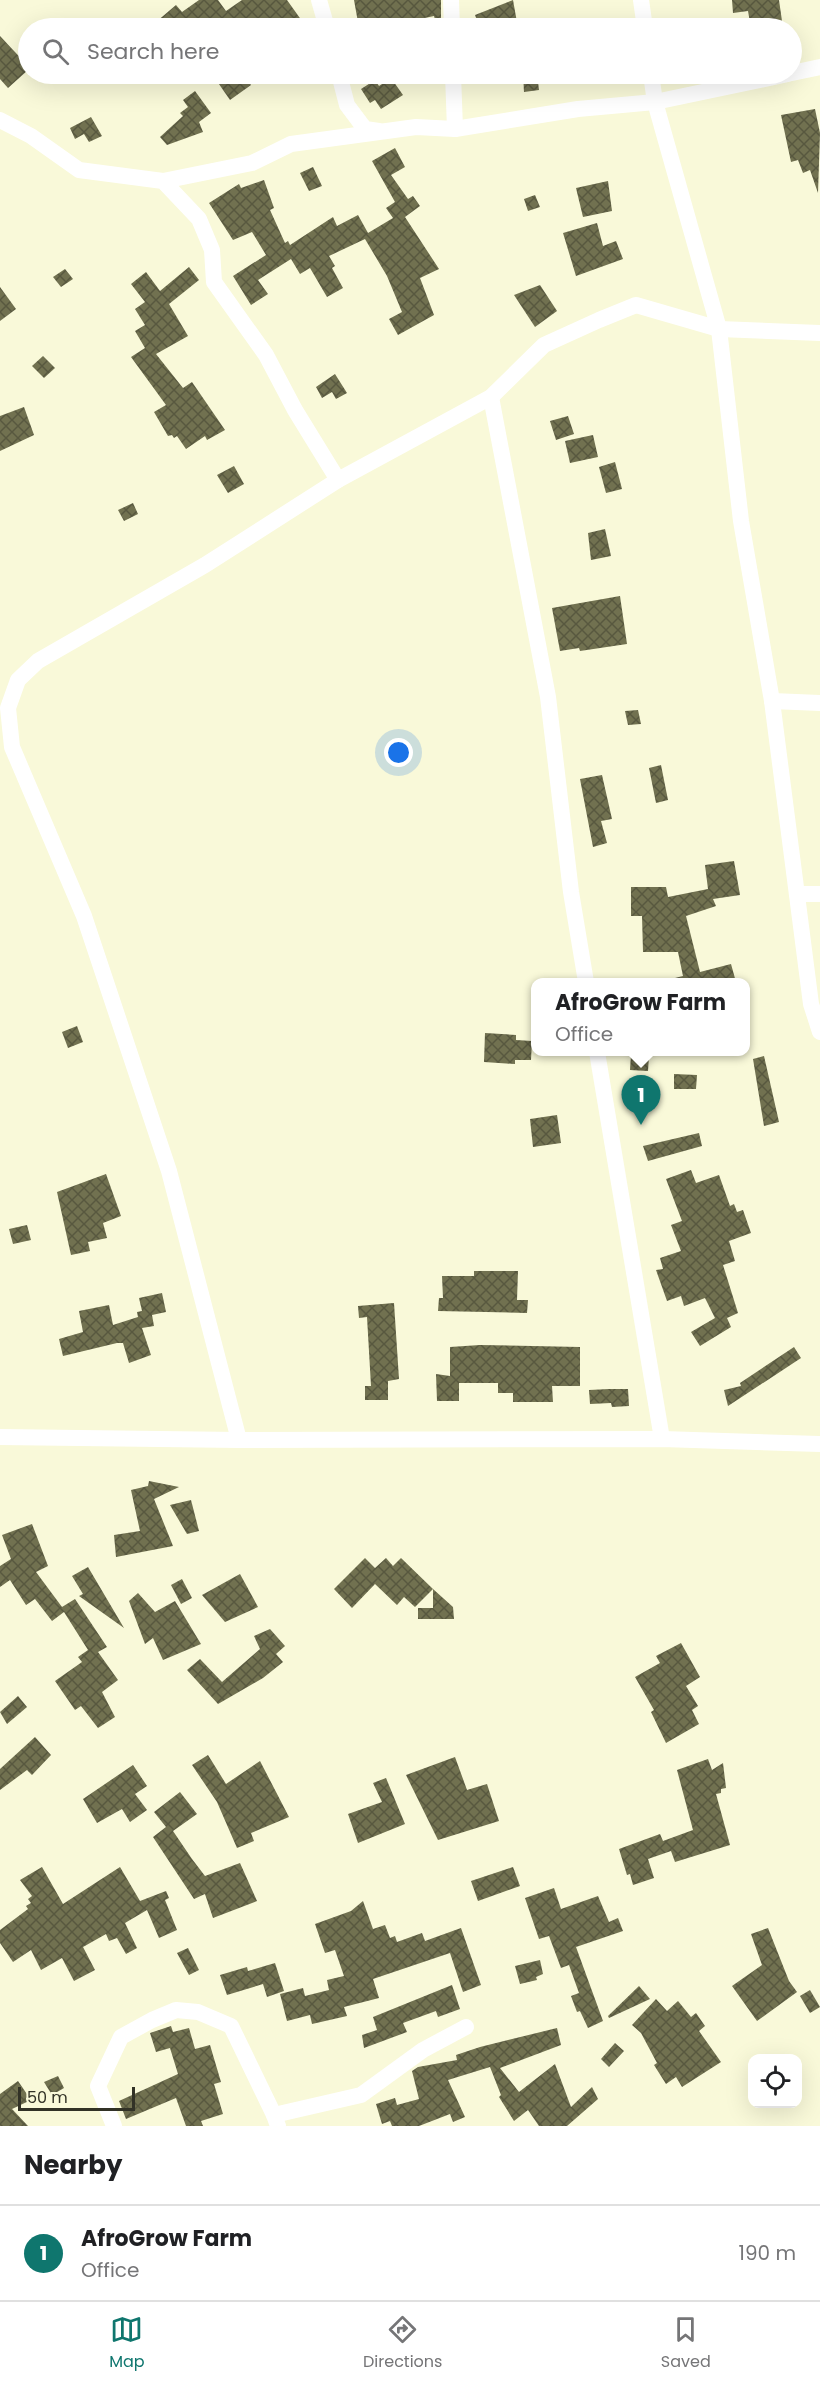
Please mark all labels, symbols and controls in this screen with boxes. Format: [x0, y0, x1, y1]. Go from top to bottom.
search box [18, 18, 802, 84]
icon: search [39, 35, 72, 68]
text: Search here [87, 36, 220, 67]
your location [384, 738, 413, 767]
popup [531, 978, 750, 1056]
text: AfroGrow Farm [555, 987, 726, 1018]
text: Office [555, 1020, 613, 1048]
pin: 1 [622, 1076, 660, 1125]
map controls [748, 2054, 802, 2108]
button: locate [748, 2054, 802, 2108]
scale bar [18, 2084, 135, 2112]
text: 50 m [27, 2086, 68, 2109]
text: Nearby [24, 2147, 122, 2183]
text: AfroGrow Farm [81, 2223, 252, 2254]
text: 1 [40, 2239, 47, 2267]
text: 190 m [739, 2239, 796, 2267]
text: Office [81, 2256, 139, 2284]
tab: Map [109, 2313, 145, 2374]
tab: Directions [363, 2313, 442, 2374]
tab: Saved [661, 2313, 711, 2374]

